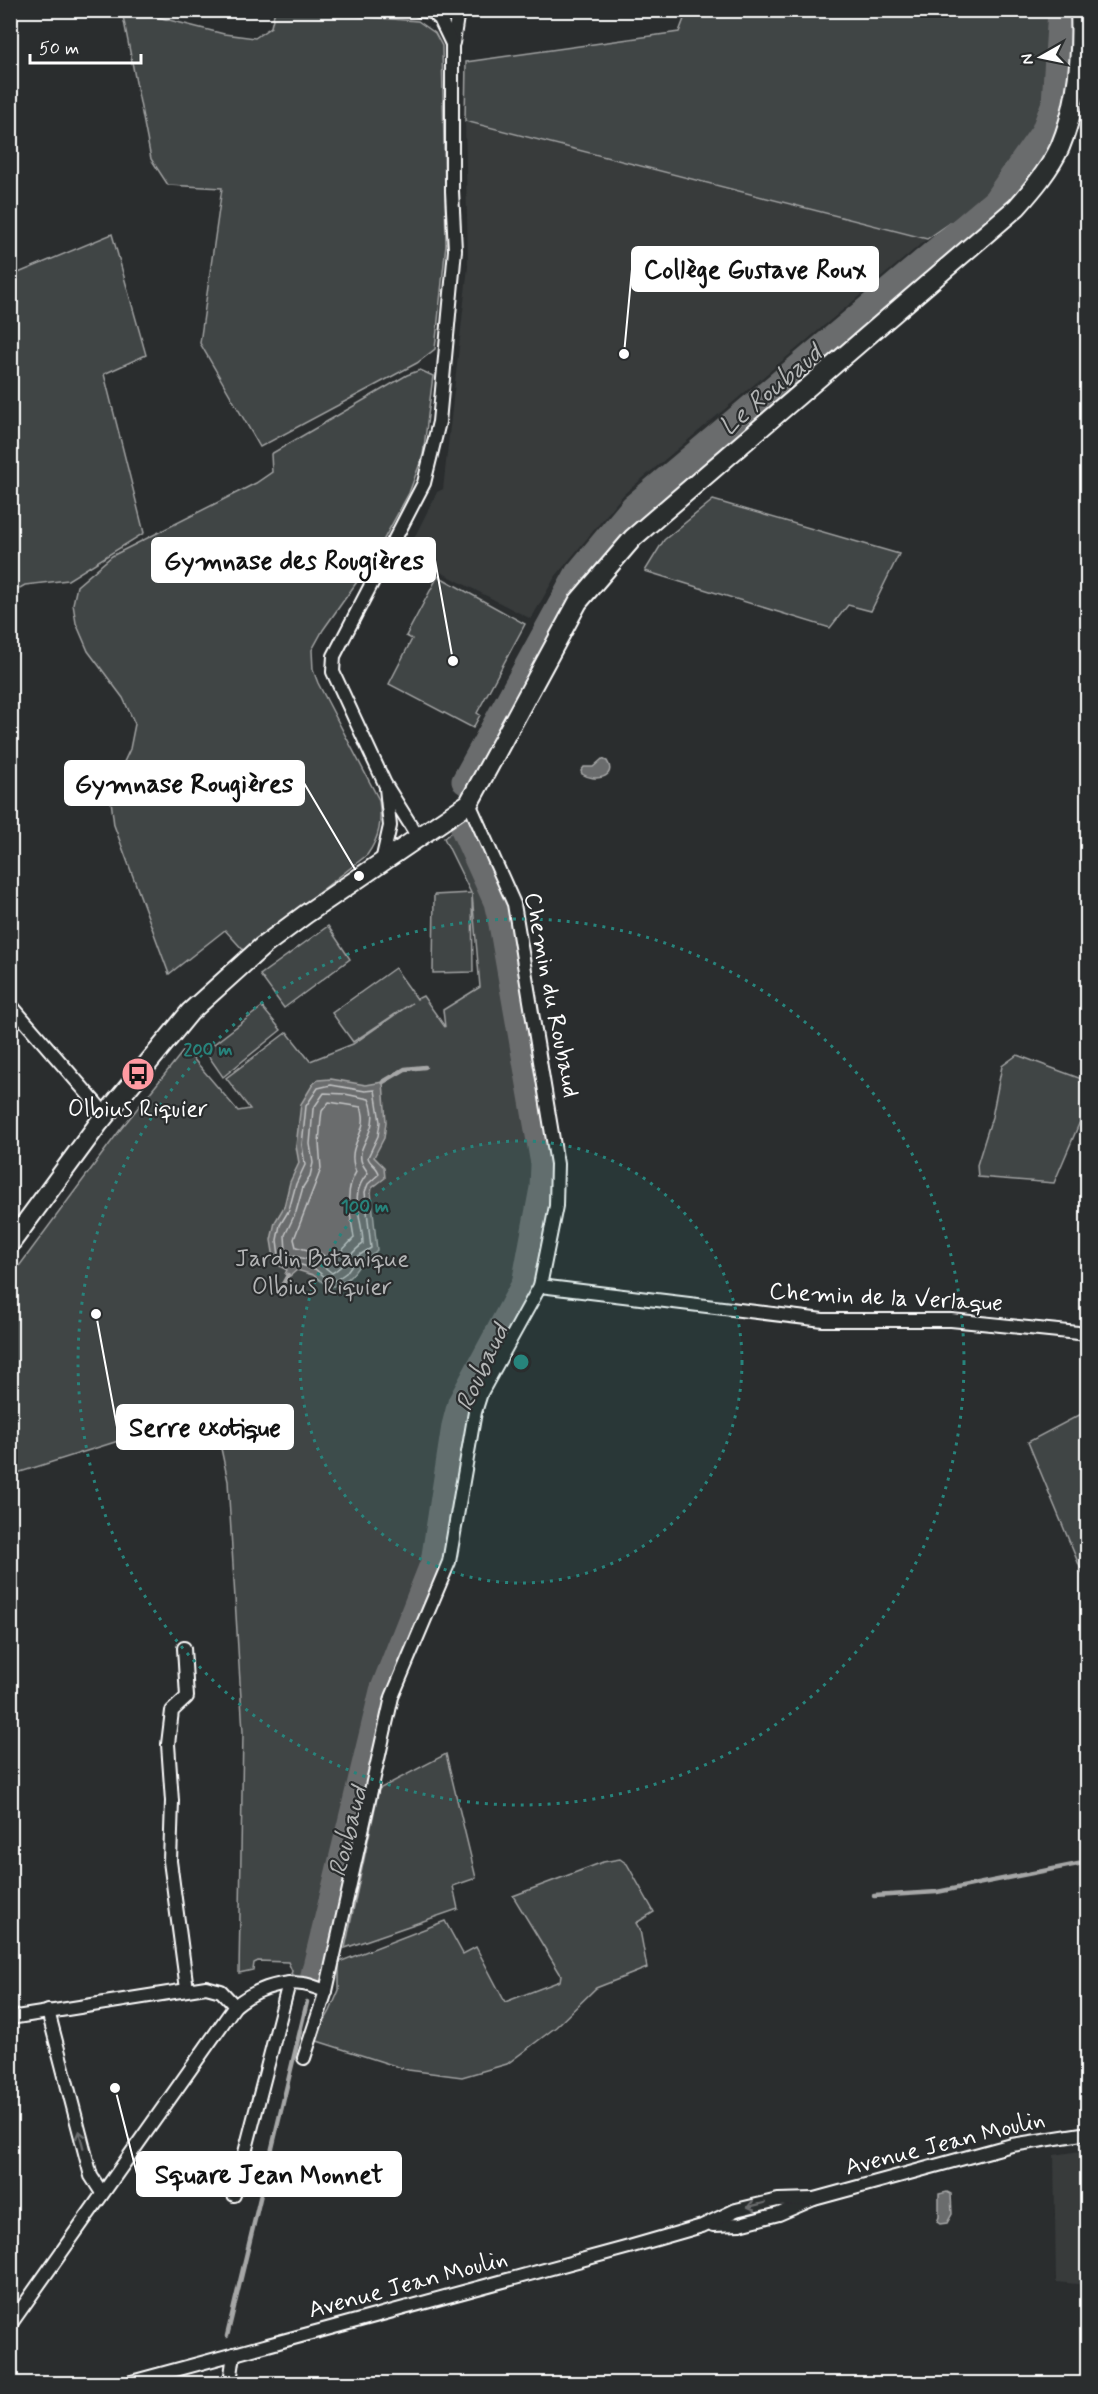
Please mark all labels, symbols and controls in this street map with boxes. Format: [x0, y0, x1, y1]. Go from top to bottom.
scale bar [30, 27, 141, 65]
north arrow [1011, 27, 1071, 87]
text: 50 m [39, 37, 79, 61]
text: N [1016, 52, 1039, 66]
callout: Collège Gustave Roux [632, 247, 878, 291]
text: Collège Gustave Roux [644, 254, 867, 289]
water label: Le Roubaud [713, 336, 832, 444]
callout: Gymnase des Rougières [152, 538, 435, 582]
text: Gymnase des Rougières [164, 545, 424, 582]
callout: Gymnase Rougières [65, 761, 304, 805]
text: Gymnase Rougières [75, 768, 294, 803]
street label: Chemin du Roubaud [516, 890, 586, 1100]
text: 200 m [183, 1038, 233, 1062]
bus stop icon: Olbius Riquier [120, 1056, 156, 1092]
place label: Olbius Riquier [68, 1094, 208, 1125]
text: 100 m [341, 1195, 389, 1219]
park label: Jardin Botanique Olbius Riquier [235, 1244, 409, 1303]
street label: Chemin de la Verlaque [768, 1276, 1004, 1320]
water label: Roubaud [448, 1317, 519, 1417]
centre of rings [511, 1352, 531, 1372]
callout: Serre exotique [117, 1405, 293, 1449]
text: Serre exotique [129, 1412, 281, 1446]
water label: Roubaud [321, 1781, 377, 1881]
street label: Avenue Jean Moulin [842, 2104, 1048, 2184]
one-way arrow [75, 2130, 86, 2149]
callout: Square Jean Monnet [137, 2152, 401, 2196]
text: Square Jean Monnet [155, 2159, 383, 2193]
one-way arrow [747, 2200, 766, 2212]
street label: Avenue Jean Moulin [305, 2244, 511, 2326]

